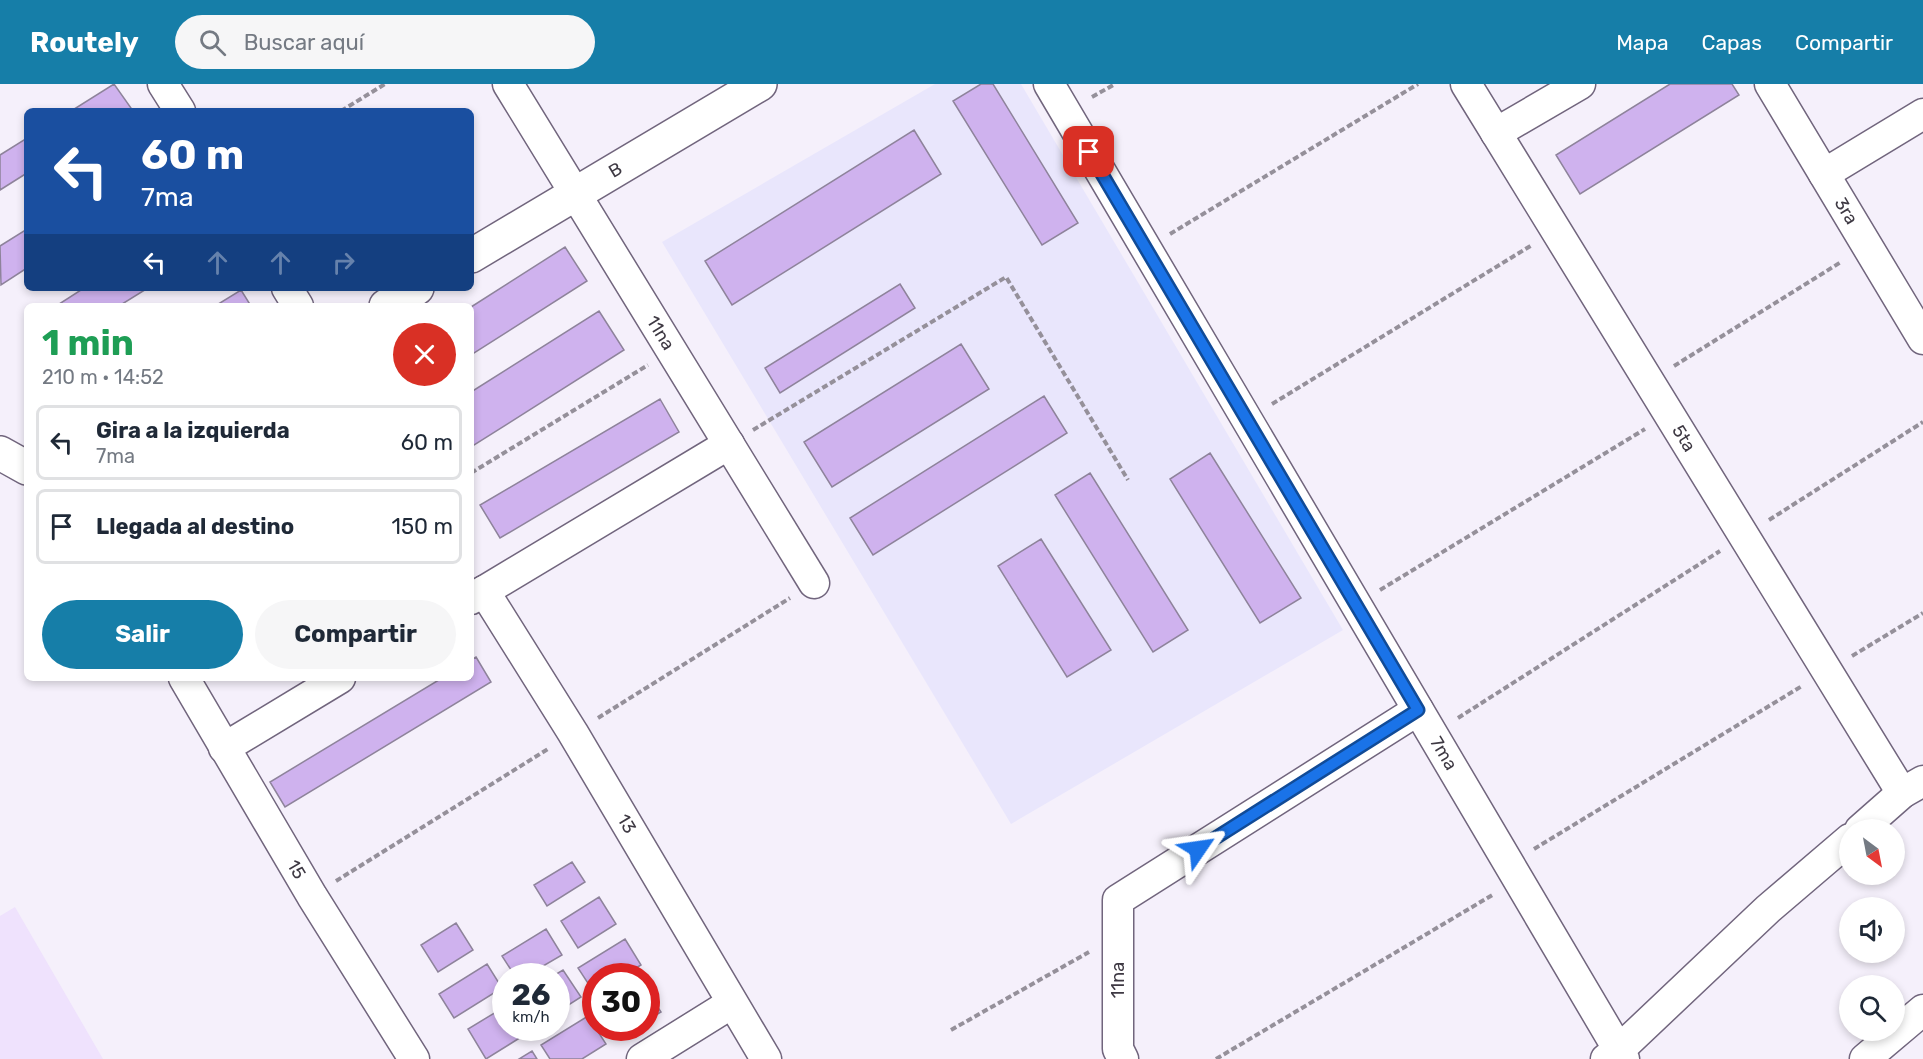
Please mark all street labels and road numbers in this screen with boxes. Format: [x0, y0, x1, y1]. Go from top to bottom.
street label: B [605, 158, 626, 183]
street label: 3ra [1830, 193, 1863, 228]
street label: 11na [642, 312, 680, 354]
street label: 5ta [1667, 421, 1701, 456]
street label: 7ma [1425, 733, 1462, 774]
street label: 13 [613, 810, 641, 837]
street label: 15 [282, 856, 311, 883]
street label: 11na [1107, 962, 1129, 998]

